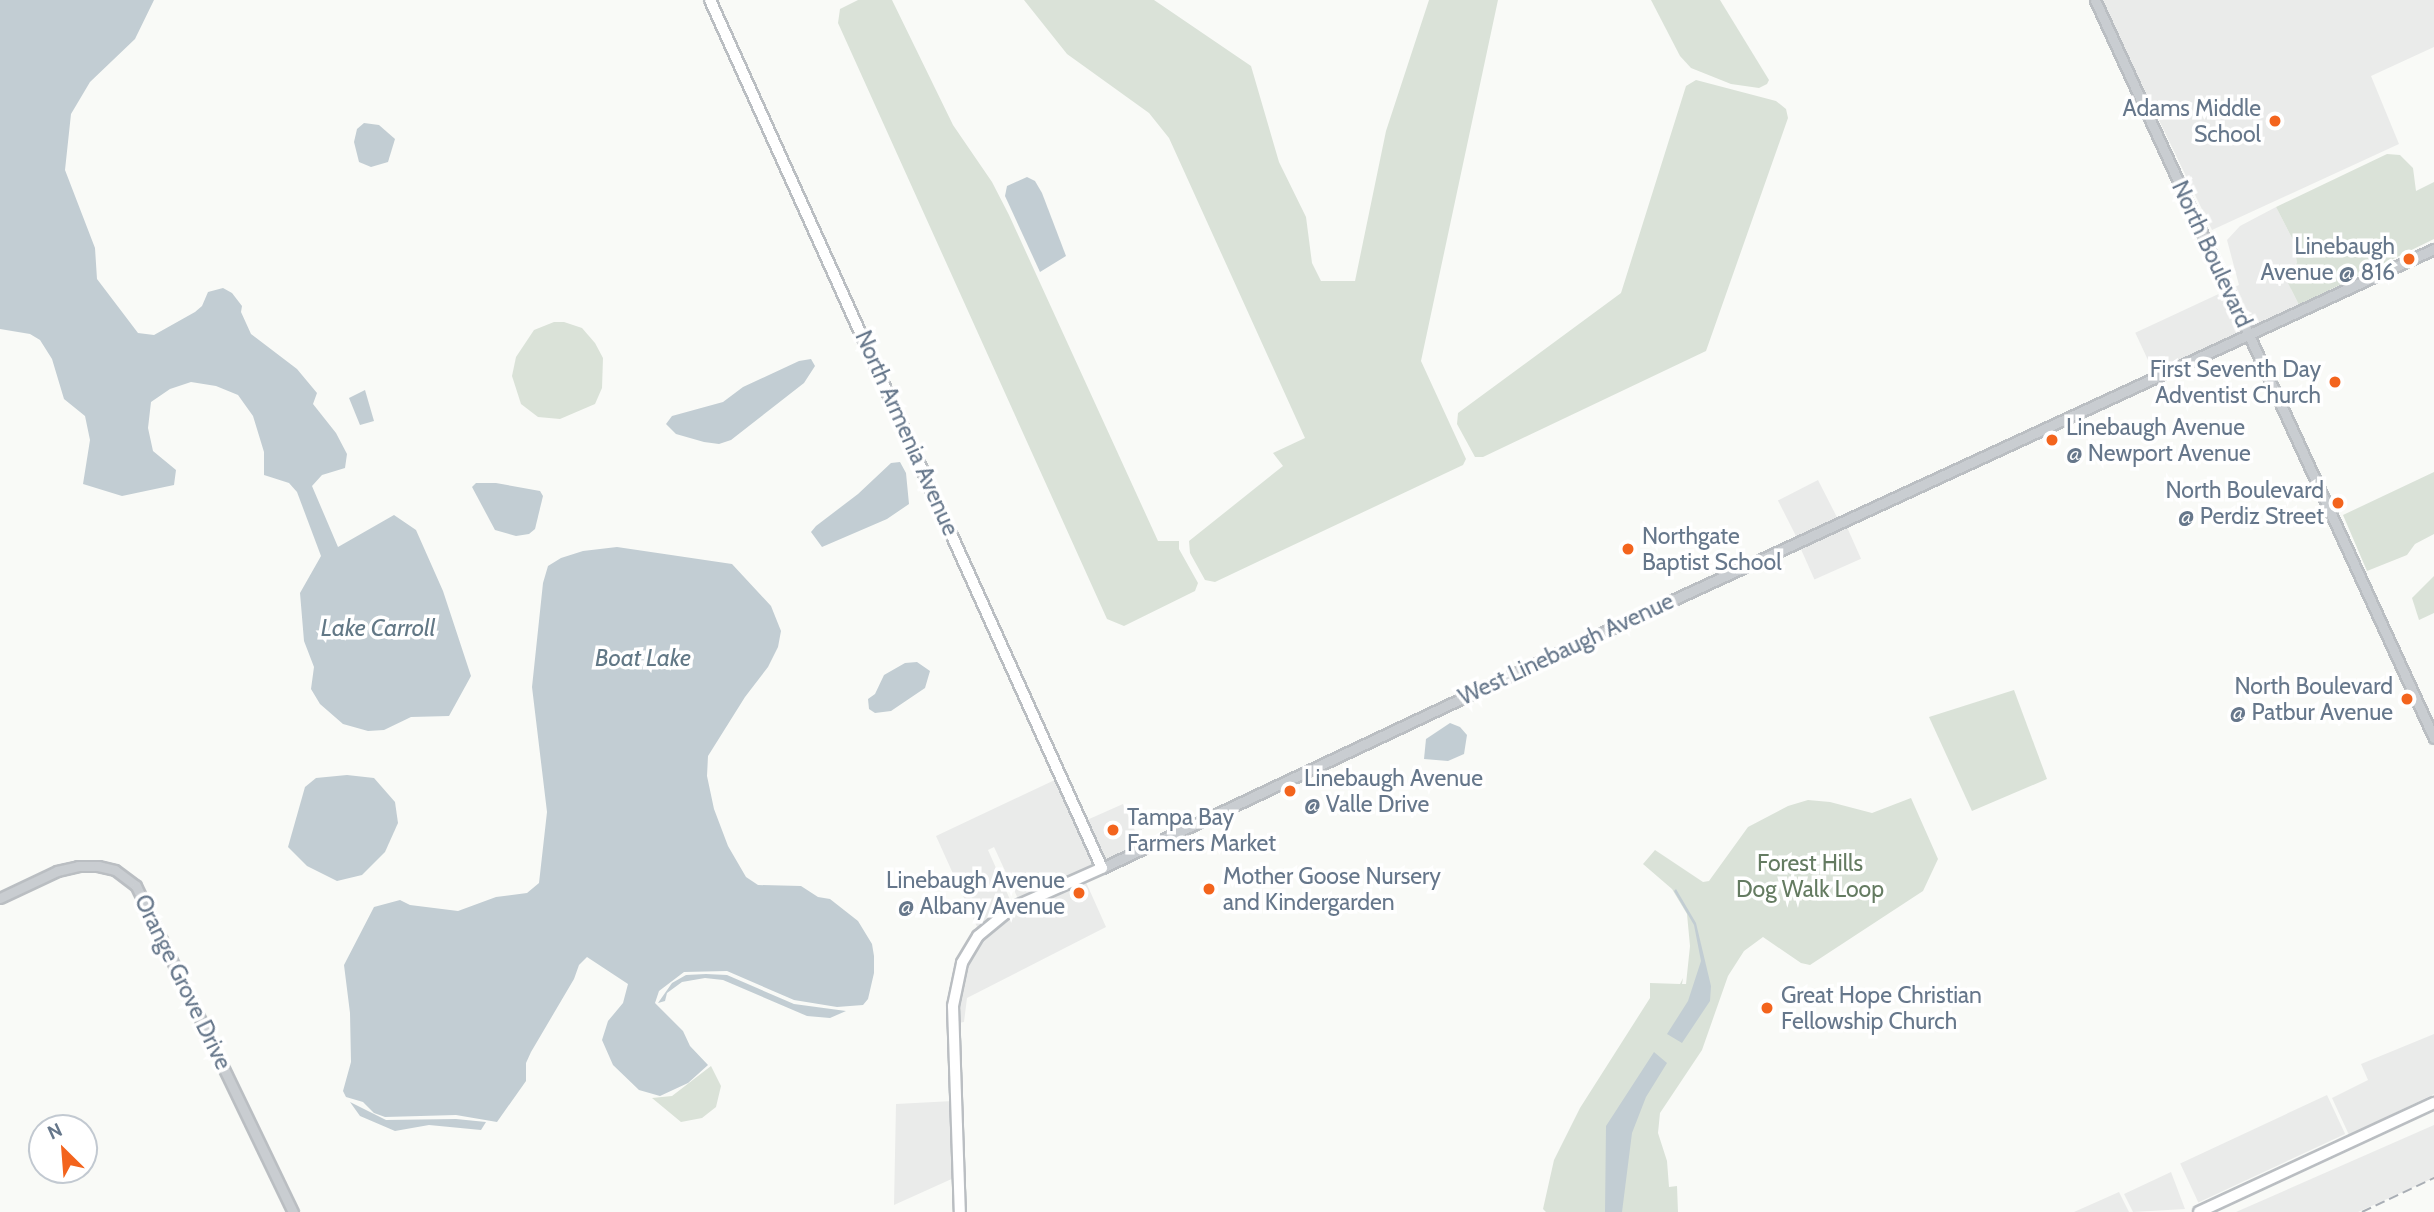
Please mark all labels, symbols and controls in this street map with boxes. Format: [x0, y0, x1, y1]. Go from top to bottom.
place label: Adams Middle School [2122, 94, 2261, 148]
marker: Adams Middle School [2267, 113, 2283, 129]
street label: North Boulevard [2166, 176, 2258, 332]
place label: Linebaugh Avenue @ 816 [2261, 232, 2395, 286]
marker: Linebaugh Avenue @ 816 [2401, 251, 2417, 267]
street label: North Armenia Avenue [849, 326, 965, 540]
place label: First Seventh Day Adventist Church [2150, 355, 2321, 409]
marker: First Seventh Day Adventist Church [2327, 374, 2343, 390]
place label: Linebaugh Avenue @ Newport Avenue [2066, 413, 2251, 467]
marker: Linebaugh Avenue @ Newport Avenue [2044, 432, 2060, 448]
place label: North Boulevard @ Perdiz Street [2165, 476, 2324, 530]
marker: North Boulevard @ Perdiz Street [2330, 495, 2346, 511]
place label: Northgate Baptist School [1642, 522, 1782, 576]
marker: Northgate Baptist School [1620, 541, 1636, 557]
street label: West Linebaugh Avenue [1454, 587, 1678, 711]
water label: Lake Carroll [321, 614, 435, 642]
water label: Boat Lake [595, 644, 691, 672]
place label: North Boulevard @ Patbur Avenue [2230, 672, 2393, 726]
marker: North Boulevard @ Patbur Avenue [2399, 691, 2415, 707]
place label: Linebaugh Avenue @ Valle Drive [1304, 764, 1483, 818]
marker: Linebaugh Avenue @ Valle Drive [1282, 783, 1298, 799]
place label: Tampa Bay Farmers Market [1127, 803, 1276, 857]
marker: Tampa Bay Farmers Market [1105, 822, 1121, 838]
park label: Forest Hills Dog Walk Loop [1736, 849, 1884, 903]
place label: Mother Goose Nursery and Kindergarden [1223, 862, 1441, 916]
place label: Linebaugh Avenue @ Albany Avenue [886, 866, 1065, 920]
marker: Mother Goose Nursery and Kindergarden [1201, 881, 1217, 897]
marker: Linebaugh Avenue @ Albany Avenue [1071, 885, 1087, 901]
street label: Orange Grove Drive [129, 890, 237, 1074]
place label: Great Hope Christian Fellowship Church [1781, 981, 1982, 1035]
marker: Great Hope Christian Fellowship Church [1759, 1000, 1775, 1016]
north arrow [28, 1114, 98, 1184]
text: N [44, 1118, 66, 1145]

